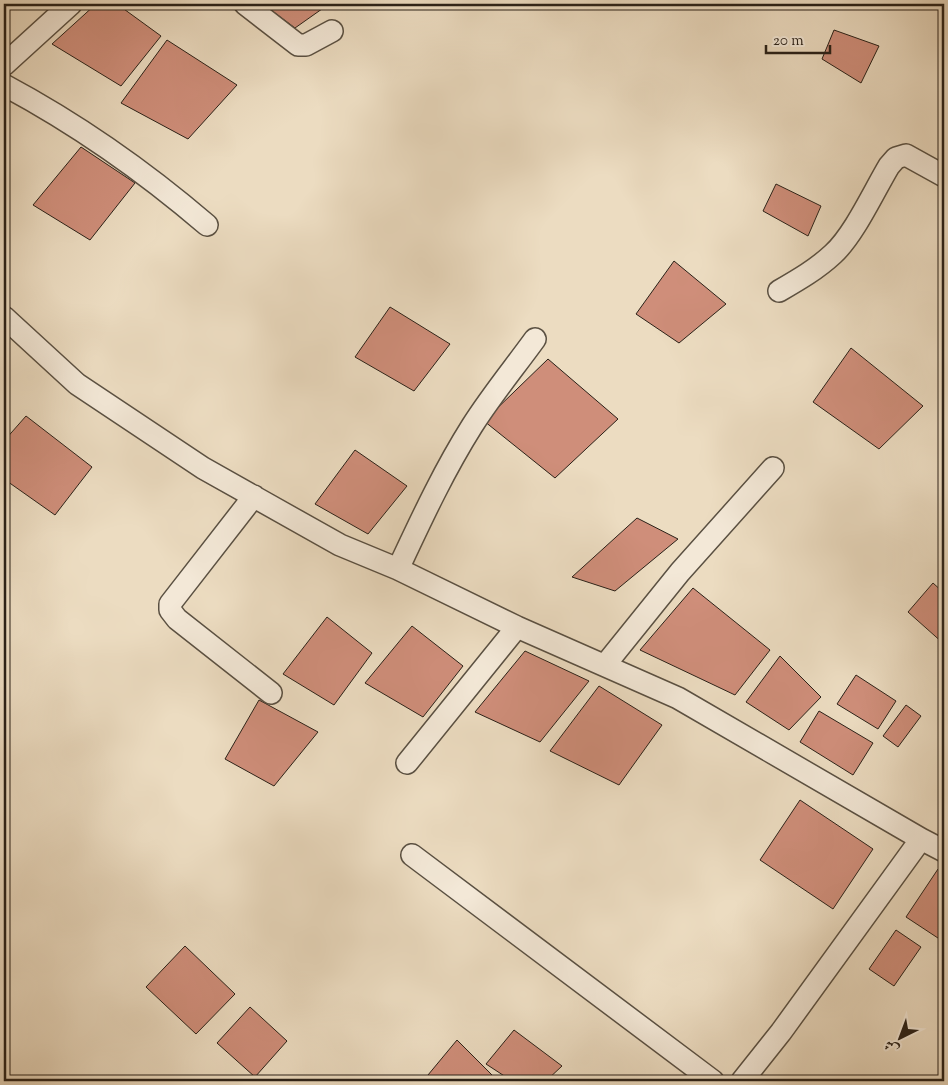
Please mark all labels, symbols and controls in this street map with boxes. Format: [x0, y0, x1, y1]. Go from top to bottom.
scale bar [766, 22, 829, 54]
text: 20 m [773, 31, 804, 52]
north arrow [876, 1012, 926, 1062]
text: ش [881, 1034, 904, 1058]

